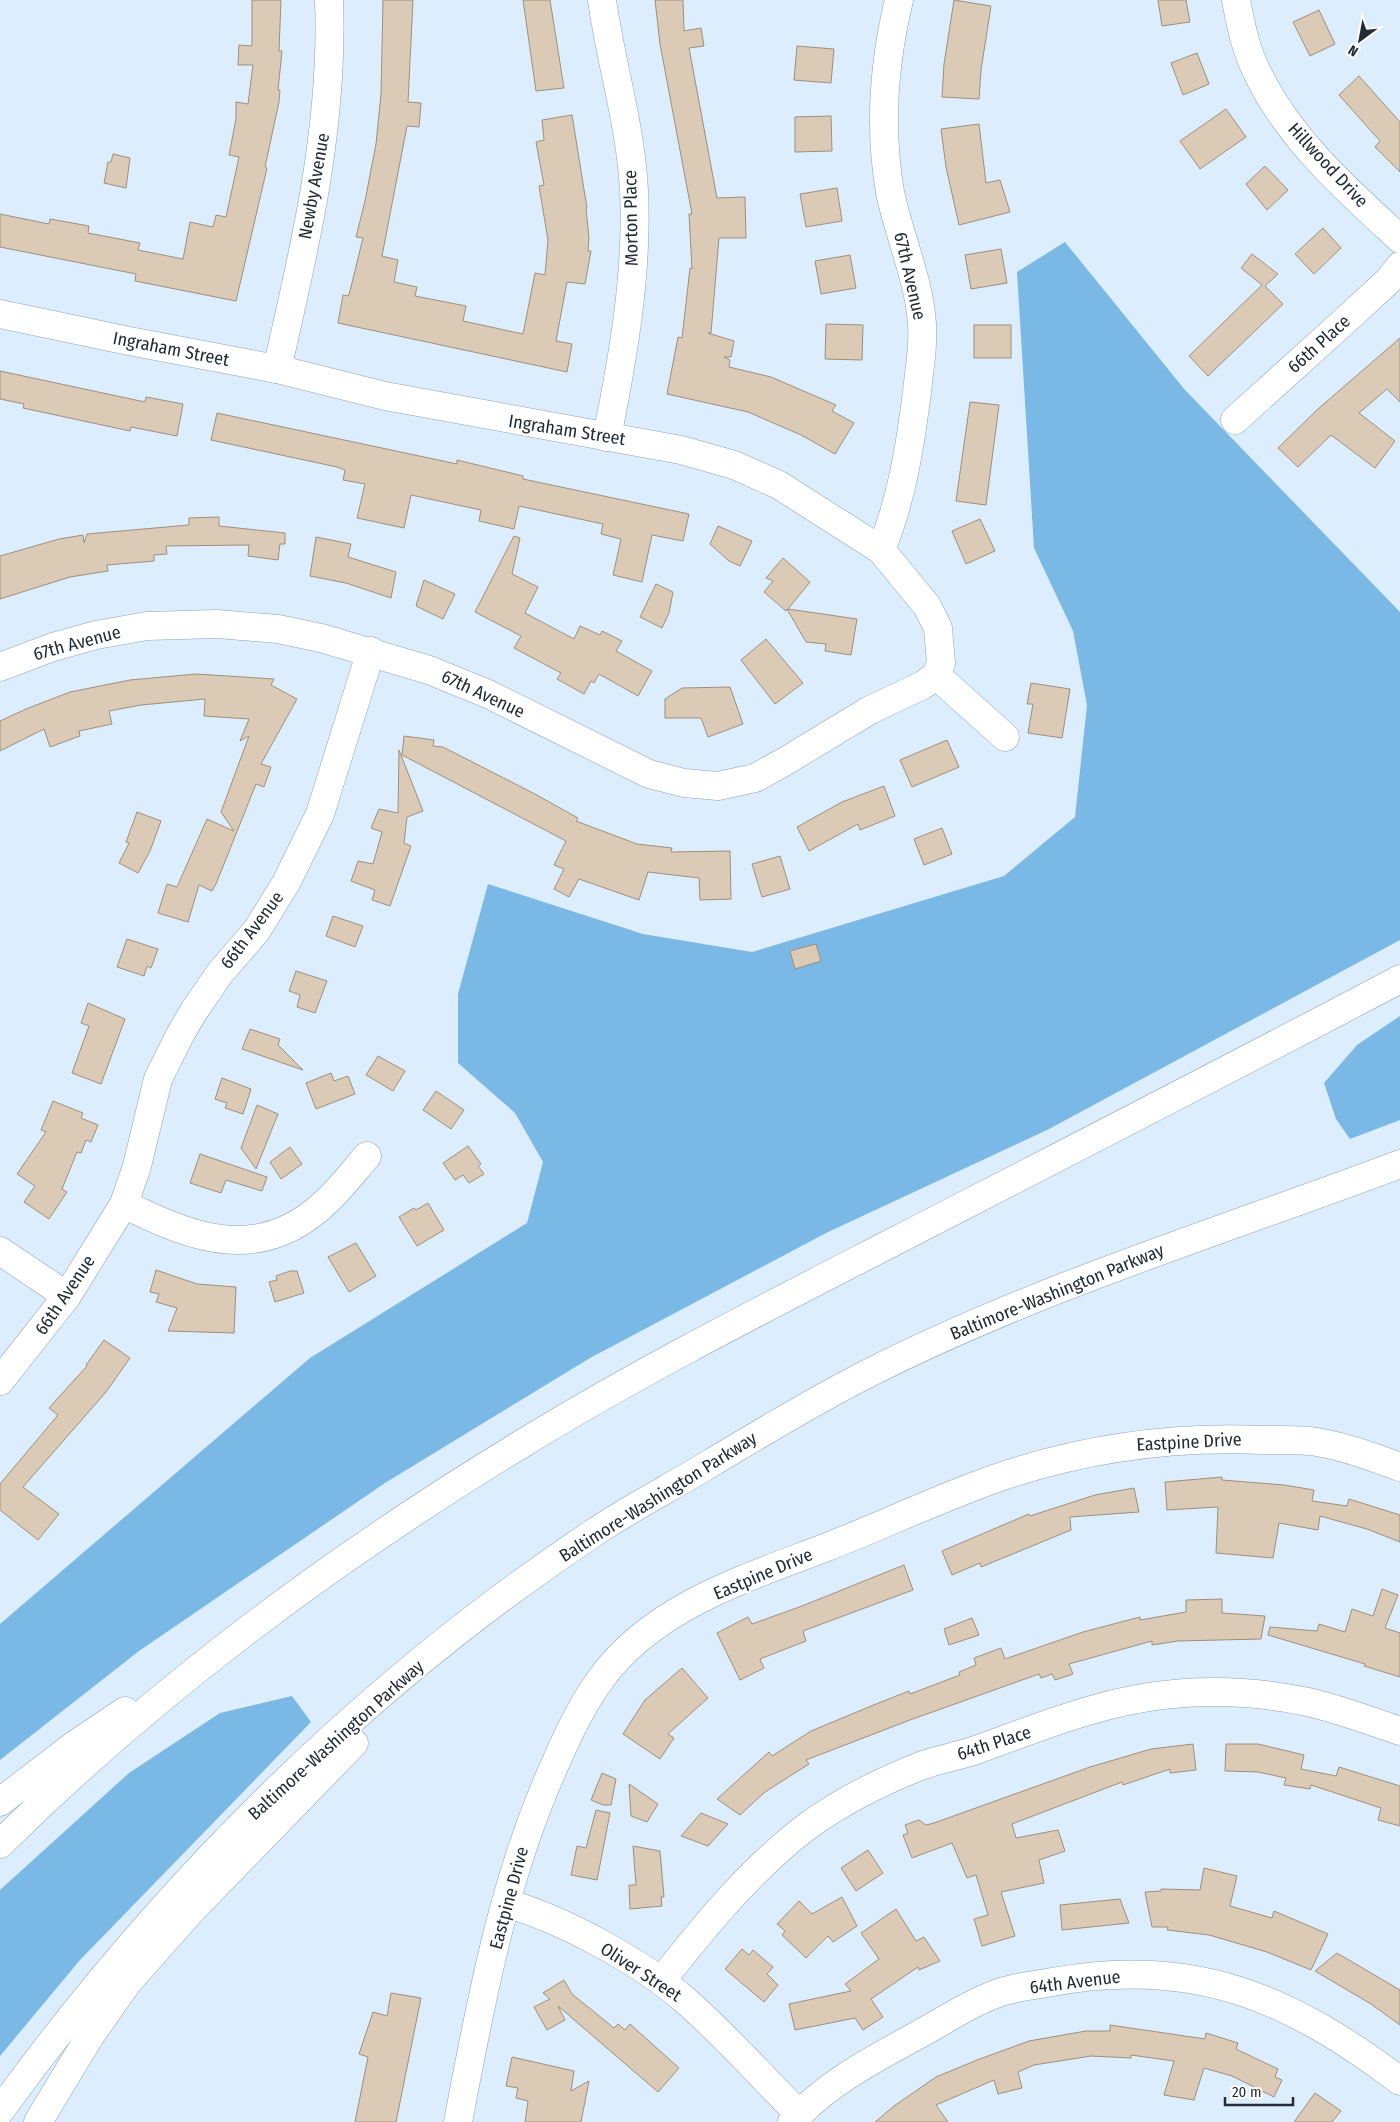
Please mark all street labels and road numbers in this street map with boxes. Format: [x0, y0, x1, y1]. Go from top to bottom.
street label: Hillwood Drive [1283, 118, 1373, 212]
street label: Newby Avenue [294, 131, 334, 241]
street label: Morton Place [619, 170, 643, 266]
street label: 67th Avenue [889, 230, 931, 322]
street label: 66th Place [1283, 310, 1355, 378]
street label: Ingraham Street [111, 327, 231, 371]
street label: Ingraham Street [507, 410, 627, 450]
street label: 67th Avenue [31, 621, 123, 665]
street label: 67th Avenue [438, 665, 528, 723]
street label: 66th Avenue [216, 887, 288, 973]
street label: Baltimore-Washington Parkway [947, 1239, 1167, 1345]
street label: 66th Avenue [30, 1251, 100, 1339]
street label: Baltimore-Washington Parkway [555, 1427, 761, 1567]
street label: Eastpine Drive [1136, 1428, 1242, 1456]
street label: Eastpine Drive [710, 1543, 816, 1605]
street label: Baltimore-Washington Parkway [244, 1655, 428, 1825]
street label: 64th Place [954, 1721, 1034, 1765]
street label: Eastpine Drive [485, 1844, 533, 1952]
street label: Oliver Street [596, 1938, 686, 2006]
street label: 64th Avenue [1028, 1966, 1122, 1998]

